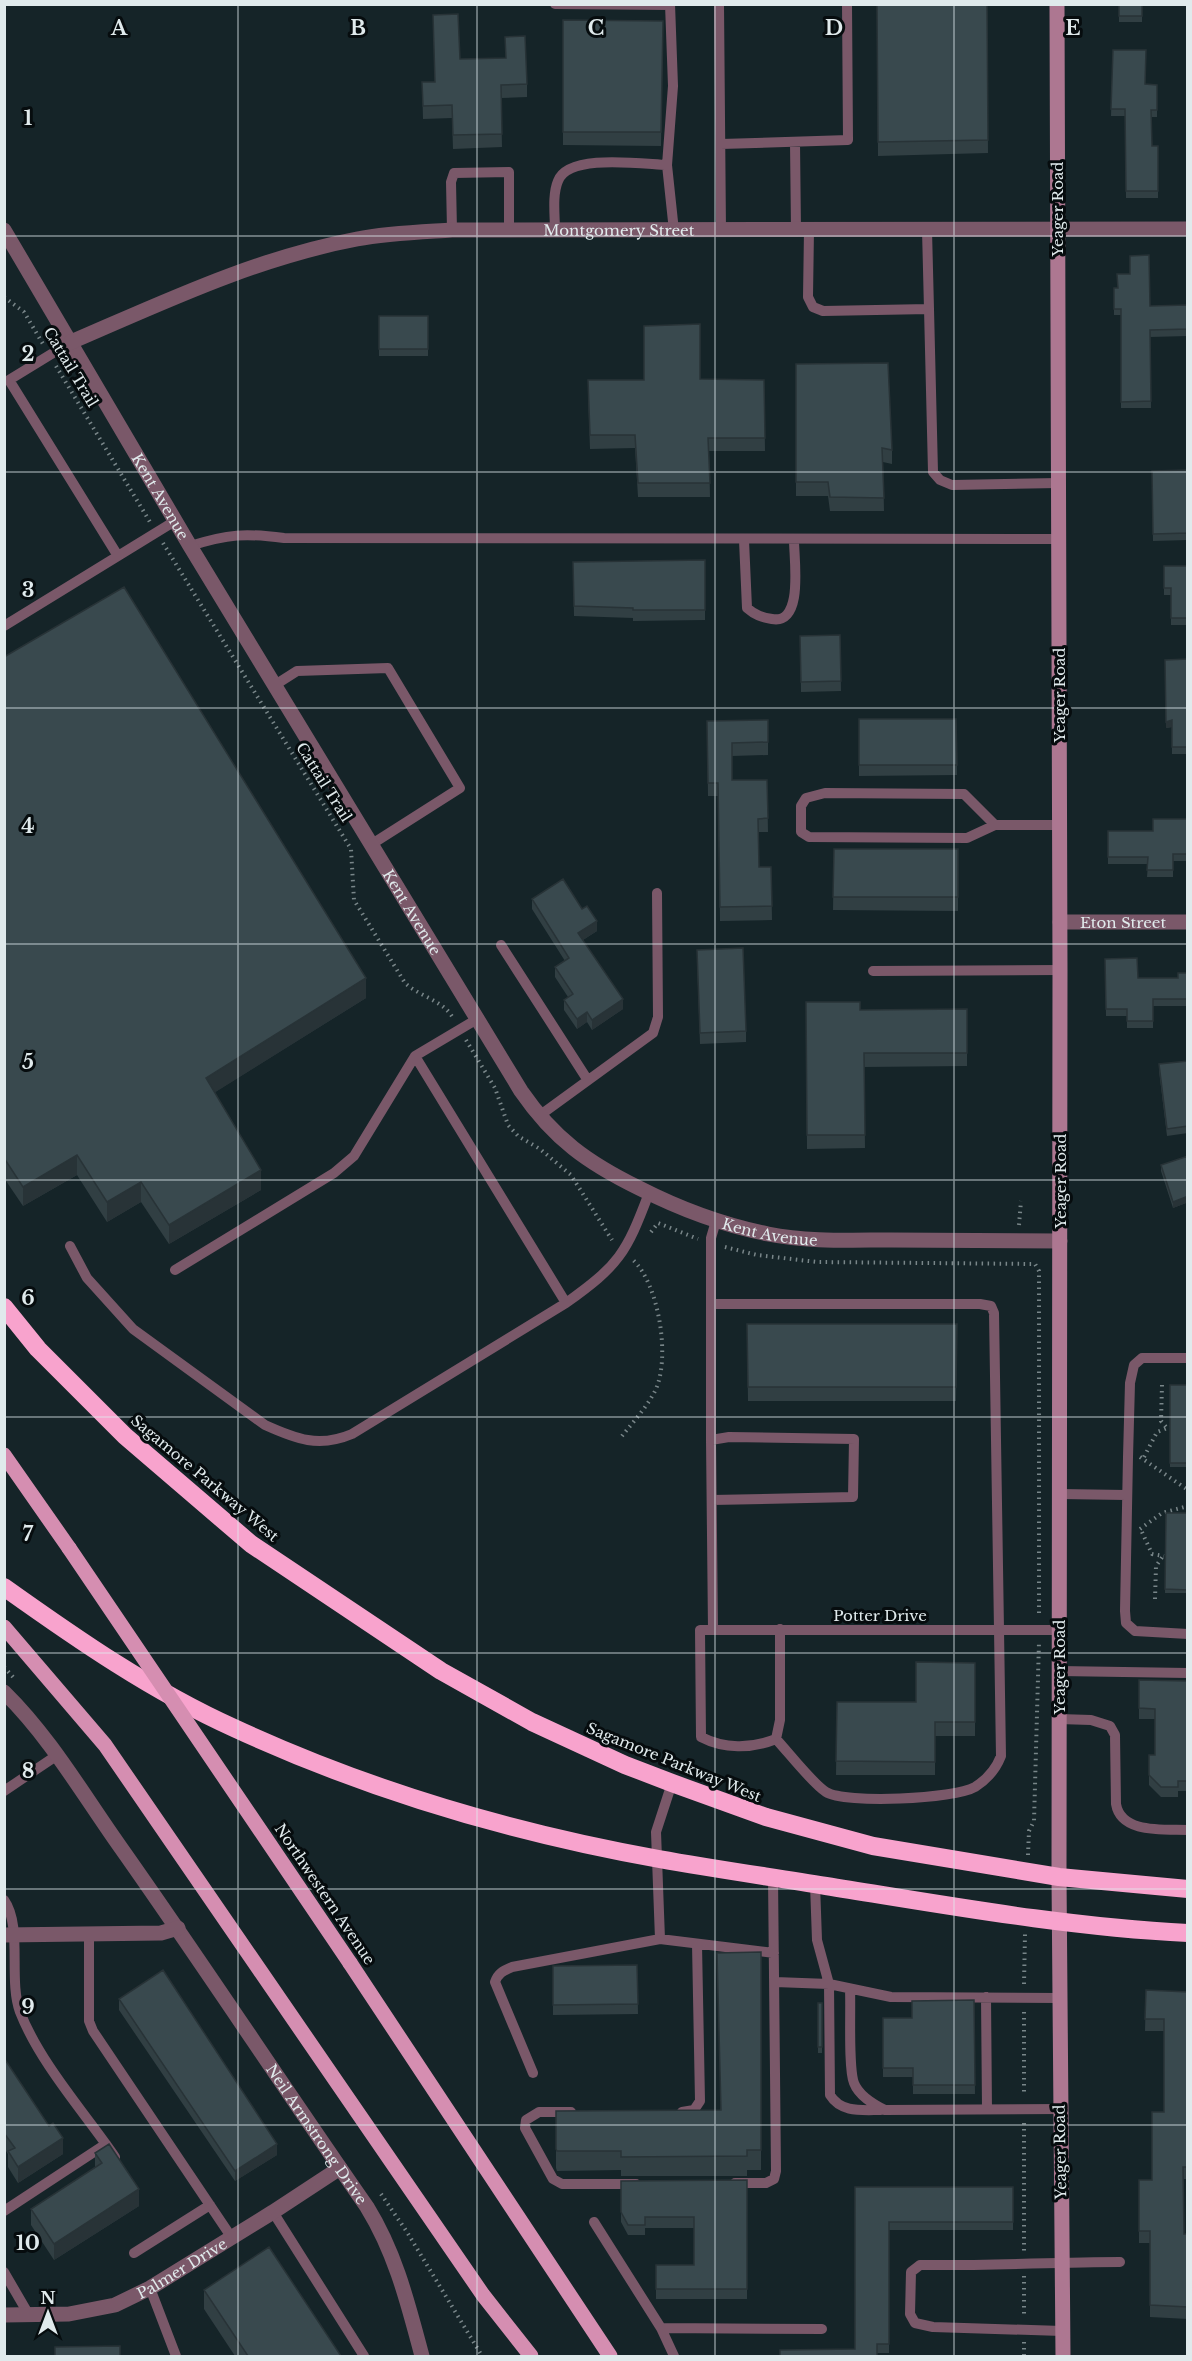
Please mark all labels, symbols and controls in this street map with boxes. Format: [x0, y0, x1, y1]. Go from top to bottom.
text: A [110, 16, 128, 40]
text: B [350, 16, 366, 40]
text: C [588, 16, 604, 40]
text: D [825, 16, 843, 40]
text: E [1065, 16, 1081, 40]
text: 1 [24, 106, 33, 130]
street label: Yeager Road [1048, 162, 1067, 257]
street label: Montgomery Street [543, 220, 695, 239]
street label: Cattail Trail [40, 323, 102, 411]
text: 2 [21, 342, 35, 366]
street label: Kent Avenue [128, 450, 194, 543]
text: 3 [22, 578, 34, 602]
street label: Yeager Road [1050, 648, 1069, 743]
street label: Cattail Trail [292, 739, 356, 825]
text: 4 [21, 814, 35, 838]
street label: Kent Avenue [379, 866, 446, 958]
street label: Eton Street [1080, 913, 1166, 932]
text: 5 [22, 1050, 34, 1074]
street label: Yeager Road [1051, 1134, 1070, 1229]
street label: Kent Avenue [720, 1213, 818, 1249]
text: 6 [21, 1286, 35, 1310]
street label: Sagamore Parkway West [127, 1411, 283, 1546]
text: 7 [23, 1522, 34, 1546]
street label: Potter Drive [833, 1606, 927, 1625]
street label: Yeager Road [1050, 1620, 1069, 1715]
street label: Sagamore Parkway West [584, 1718, 765, 1806]
text: 8 [22, 1759, 34, 1783]
street label: Northwestern Avenue [271, 1820, 379, 1968]
text: 9 [21, 1995, 35, 2019]
street label: Neil Armstrong Drive [262, 2060, 372, 2208]
street label: Yeager Road [1050, 2104, 1070, 2201]
text: 10 [16, 2231, 40, 2255]
street label: Palmer Drive [133, 2234, 230, 2303]
north arrow [18, 2283, 78, 2343]
text: N [40, 2288, 56, 2308]

